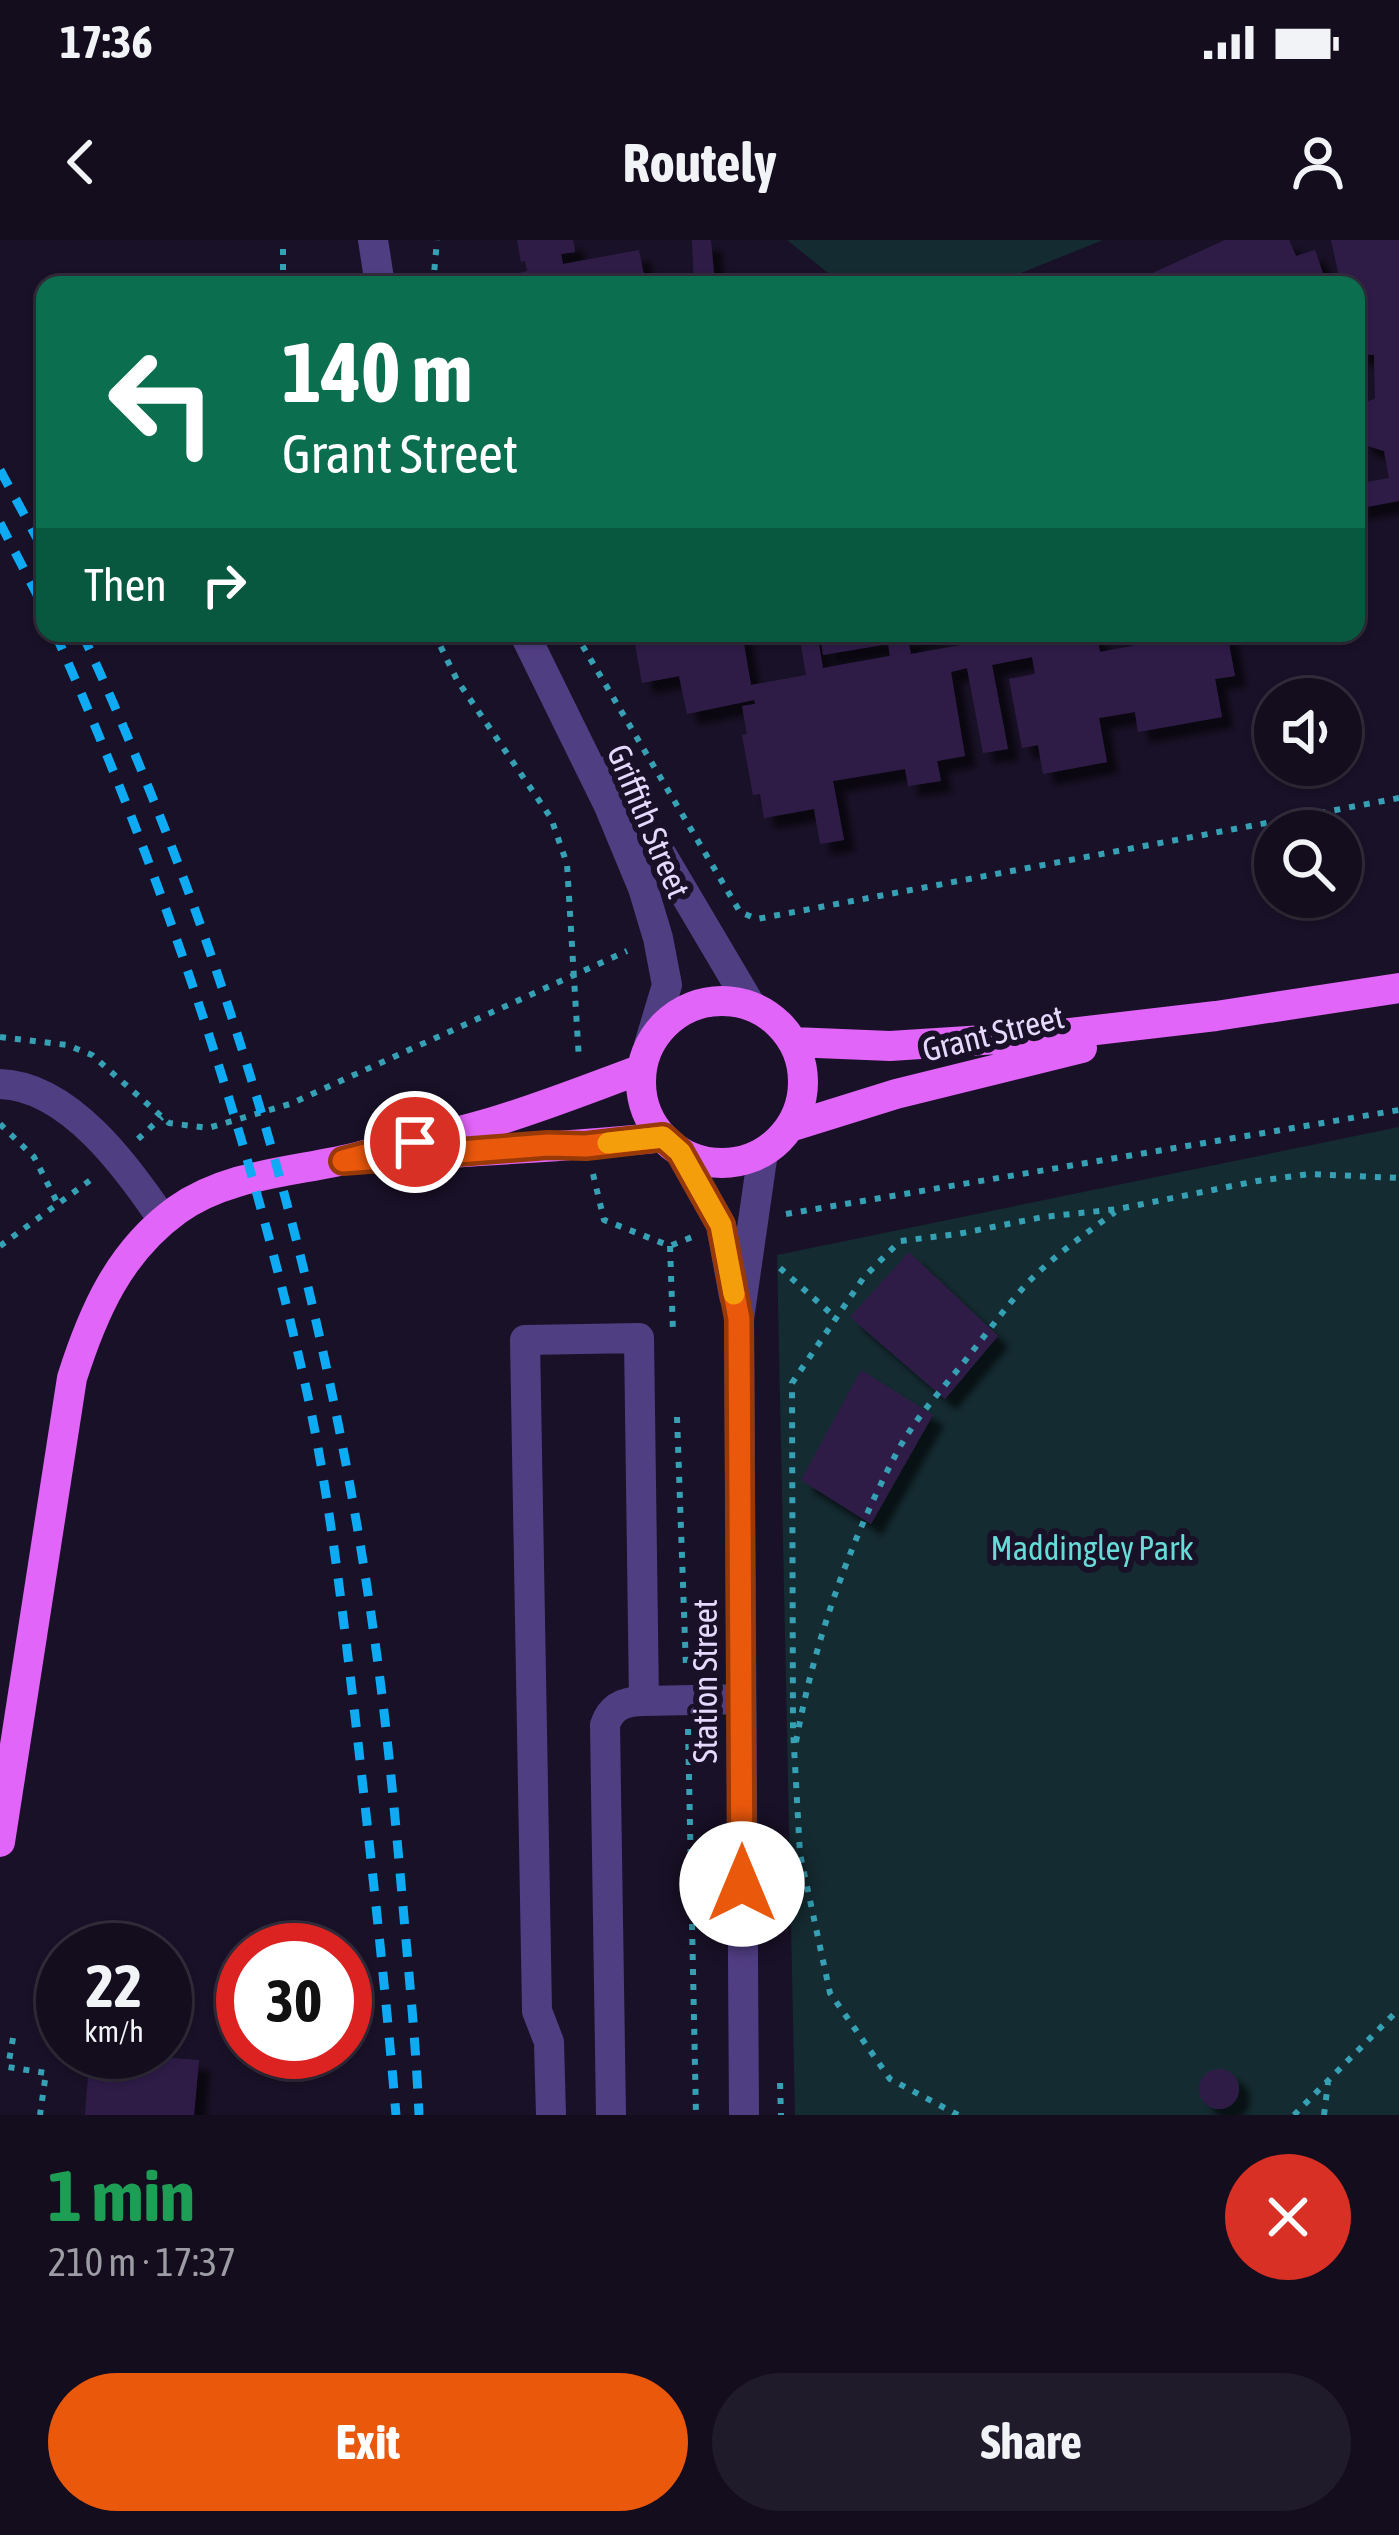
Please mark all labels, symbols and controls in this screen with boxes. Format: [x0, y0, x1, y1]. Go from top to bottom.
text: 17:36 [60, 16, 153, 68]
icon: back [48, 129, 114, 195]
icon: person [1285, 129, 1351, 195]
text: Routely [622, 132, 777, 193]
icon: left [84, 324, 240, 480]
text: 140 m [282, 324, 472, 420]
text: Grant Street [282, 423, 518, 484]
icon: right [191, 552, 257, 618]
text: Then [84, 559, 167, 611]
map controls [1254, 678, 1362, 918]
button: sound [1254, 678, 1362, 786]
street label: Griffith Street [600, 739, 698, 903]
button: search [1254, 810, 1362, 918]
street label: Grant Street [918, 997, 1068, 1069]
pin [364, 1091, 466, 1193]
icon: arrive [382, 1109, 448, 1175]
park label: Maddingley Park [991, 1529, 1193, 1567]
street label: Station Street [686, 1599, 724, 1763]
position arrow [679, 1821, 805, 1947]
speed limit sign: 30 [216, 1923, 372, 2079]
text: 22 [86, 1951, 142, 2020]
text: km/h [84, 2014, 144, 2048]
text: 1 min [48, 2154, 195, 2236]
button: close [1225, 2154, 1351, 2280]
text: 210 m · 17:37 [48, 2240, 236, 2284]
button: Exit [48, 2373, 688, 2511]
button: Share [712, 2373, 1351, 2511]

